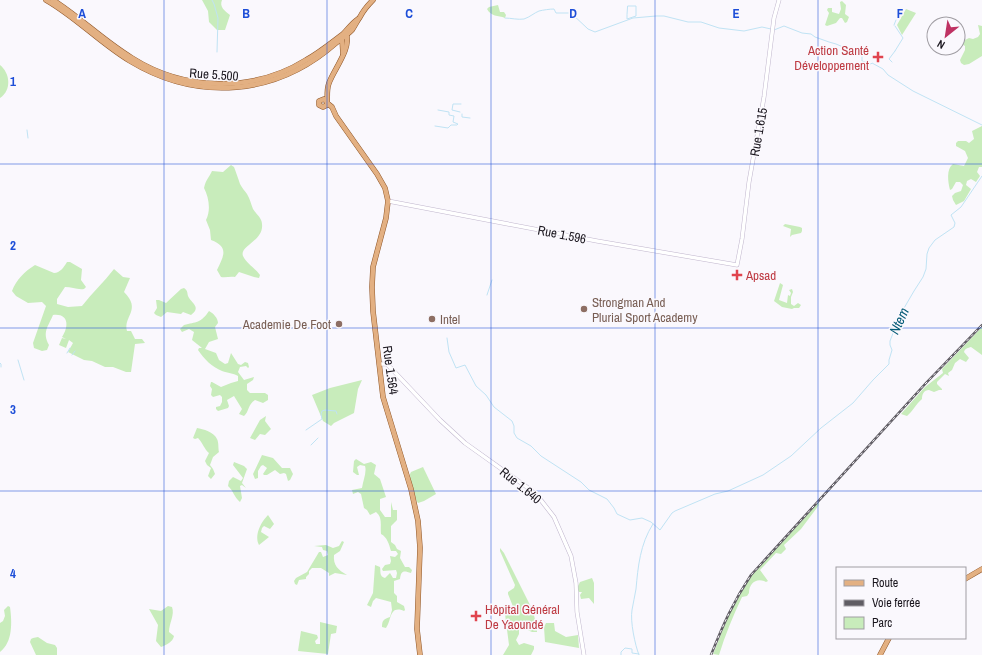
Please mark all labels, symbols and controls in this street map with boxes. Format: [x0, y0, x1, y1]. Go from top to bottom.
text: A [78, 5, 86, 22]
text: B [242, 5, 250, 22]
text: C [405, 5, 413, 22]
text: D [569, 5, 577, 22]
text: E [732, 5, 740, 22]
text: F [897, 5, 904, 22]
north arrow [926, 16, 966, 56]
text: N [935, 37, 947, 52]
place label: Action Santé Développement [794, 42, 869, 74]
marker: Action Santé Développement [872, 51, 884, 63]
street label: Rue 5.500 [189, 64, 239, 85]
text: 1 [10, 73, 16, 90]
street label: Rue 1.615 [746, 106, 771, 158]
street label: Rue 1.596 [536, 221, 588, 248]
text: 2 [10, 237, 16, 254]
place label: Apsad [745, 267, 776, 284]
marker: Apsad [731, 269, 743, 281]
place label: Strongman And Plurial Sport Academy [592, 294, 698, 326]
marker: Strongman And Plurial Sport Academy [579, 304, 589, 314]
water label: Ntem [885, 305, 913, 337]
place label: Intel [440, 311, 460, 328]
marker: Intel [427, 314, 437, 324]
place label: Academie De Foot [242, 316, 331, 333]
marker: Academie De Foot [334, 319, 344, 329]
street label: Rue 1.564 [379, 345, 402, 396]
text: 3 [10, 401, 16, 418]
street label: Rue 1.640 [496, 463, 545, 508]
text: 4 [10, 565, 16, 582]
legend [836, 567, 966, 639]
text: Route [872, 575, 898, 591]
text: Voie ferrée [872, 595, 920, 611]
place label: Hôpital Général De Yaoundé [485, 601, 560, 633]
marker: Hôpital Général De Yaoundé [470, 610, 482, 622]
text: Parc [872, 615, 892, 631]

